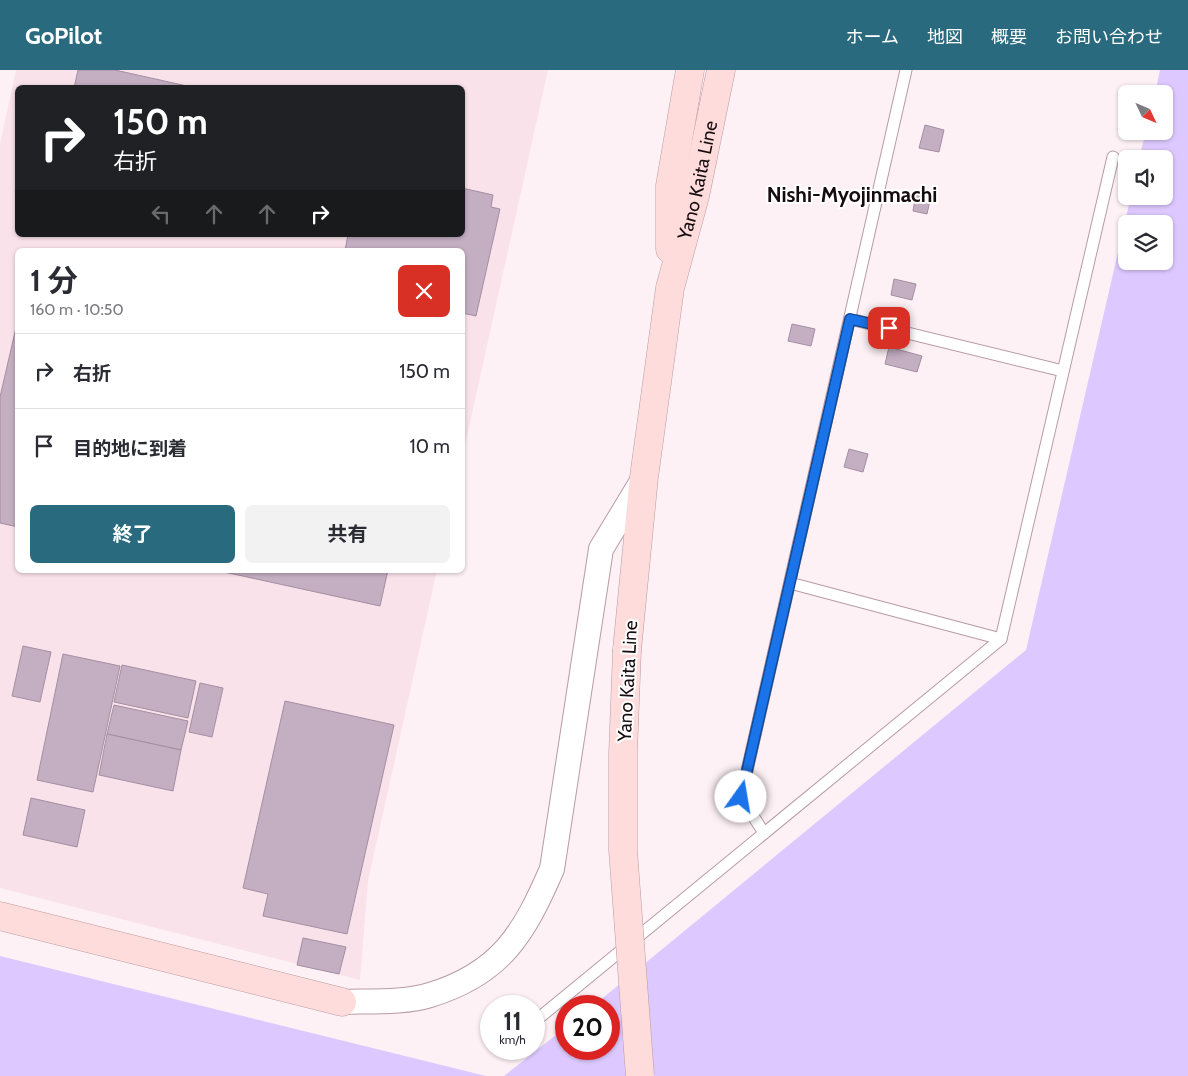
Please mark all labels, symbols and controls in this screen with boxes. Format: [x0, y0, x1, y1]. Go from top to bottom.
text: GoPilot [25, 21, 102, 50]
text: ホーム [846, 26, 899, 48]
text: 地図 [927, 26, 963, 48]
text: 概要 [991, 26, 1027, 48]
text: お問い合わせ [1055, 26, 1163, 48]
north arrow [1118, 85, 1172, 140]
map controls [1118, 85, 1173, 270]
text: 150 m [113, 100, 208, 143]
icon: right [30, 105, 95, 170]
street label: Yano Kaita Line [672, 118, 722, 243]
text: 右折 [113, 148, 157, 175]
button: sound [1118, 150, 1173, 205]
district label: Nishi-Myojinmachi [767, 182, 937, 207]
icon: left [147, 200, 175, 228]
icon: ahead [200, 200, 228, 228]
icon: ahead [253, 200, 281, 228]
icon: right [306, 200, 334, 228]
button: layers [1118, 215, 1173, 270]
text: 1 分 [30, 262, 78, 299]
button: close [398, 265, 450, 317]
text: 160 m · 10:50 [30, 300, 124, 319]
pin [868, 307, 910, 349]
icon: arrive [875, 314, 903, 342]
icon: right [30, 357, 58, 385]
text: 150 m [399, 360, 450, 383]
text: 右折 [73, 362, 111, 385]
icon: arrive [30, 432, 58, 460]
text: 10 m [410, 435, 450, 458]
text: 目的地に到着 [73, 437, 187, 460]
button: 終了 [30, 505, 235, 563]
button: 共有 [245, 505, 450, 563]
street label: Yano Kaita Line [613, 619, 642, 743]
position arrow [714, 770, 766, 822]
speed limit sign: 20 [555, 995, 620, 1060]
text: 11 [503, 1006, 522, 1036]
text: km/h [499, 1032, 526, 1047]

